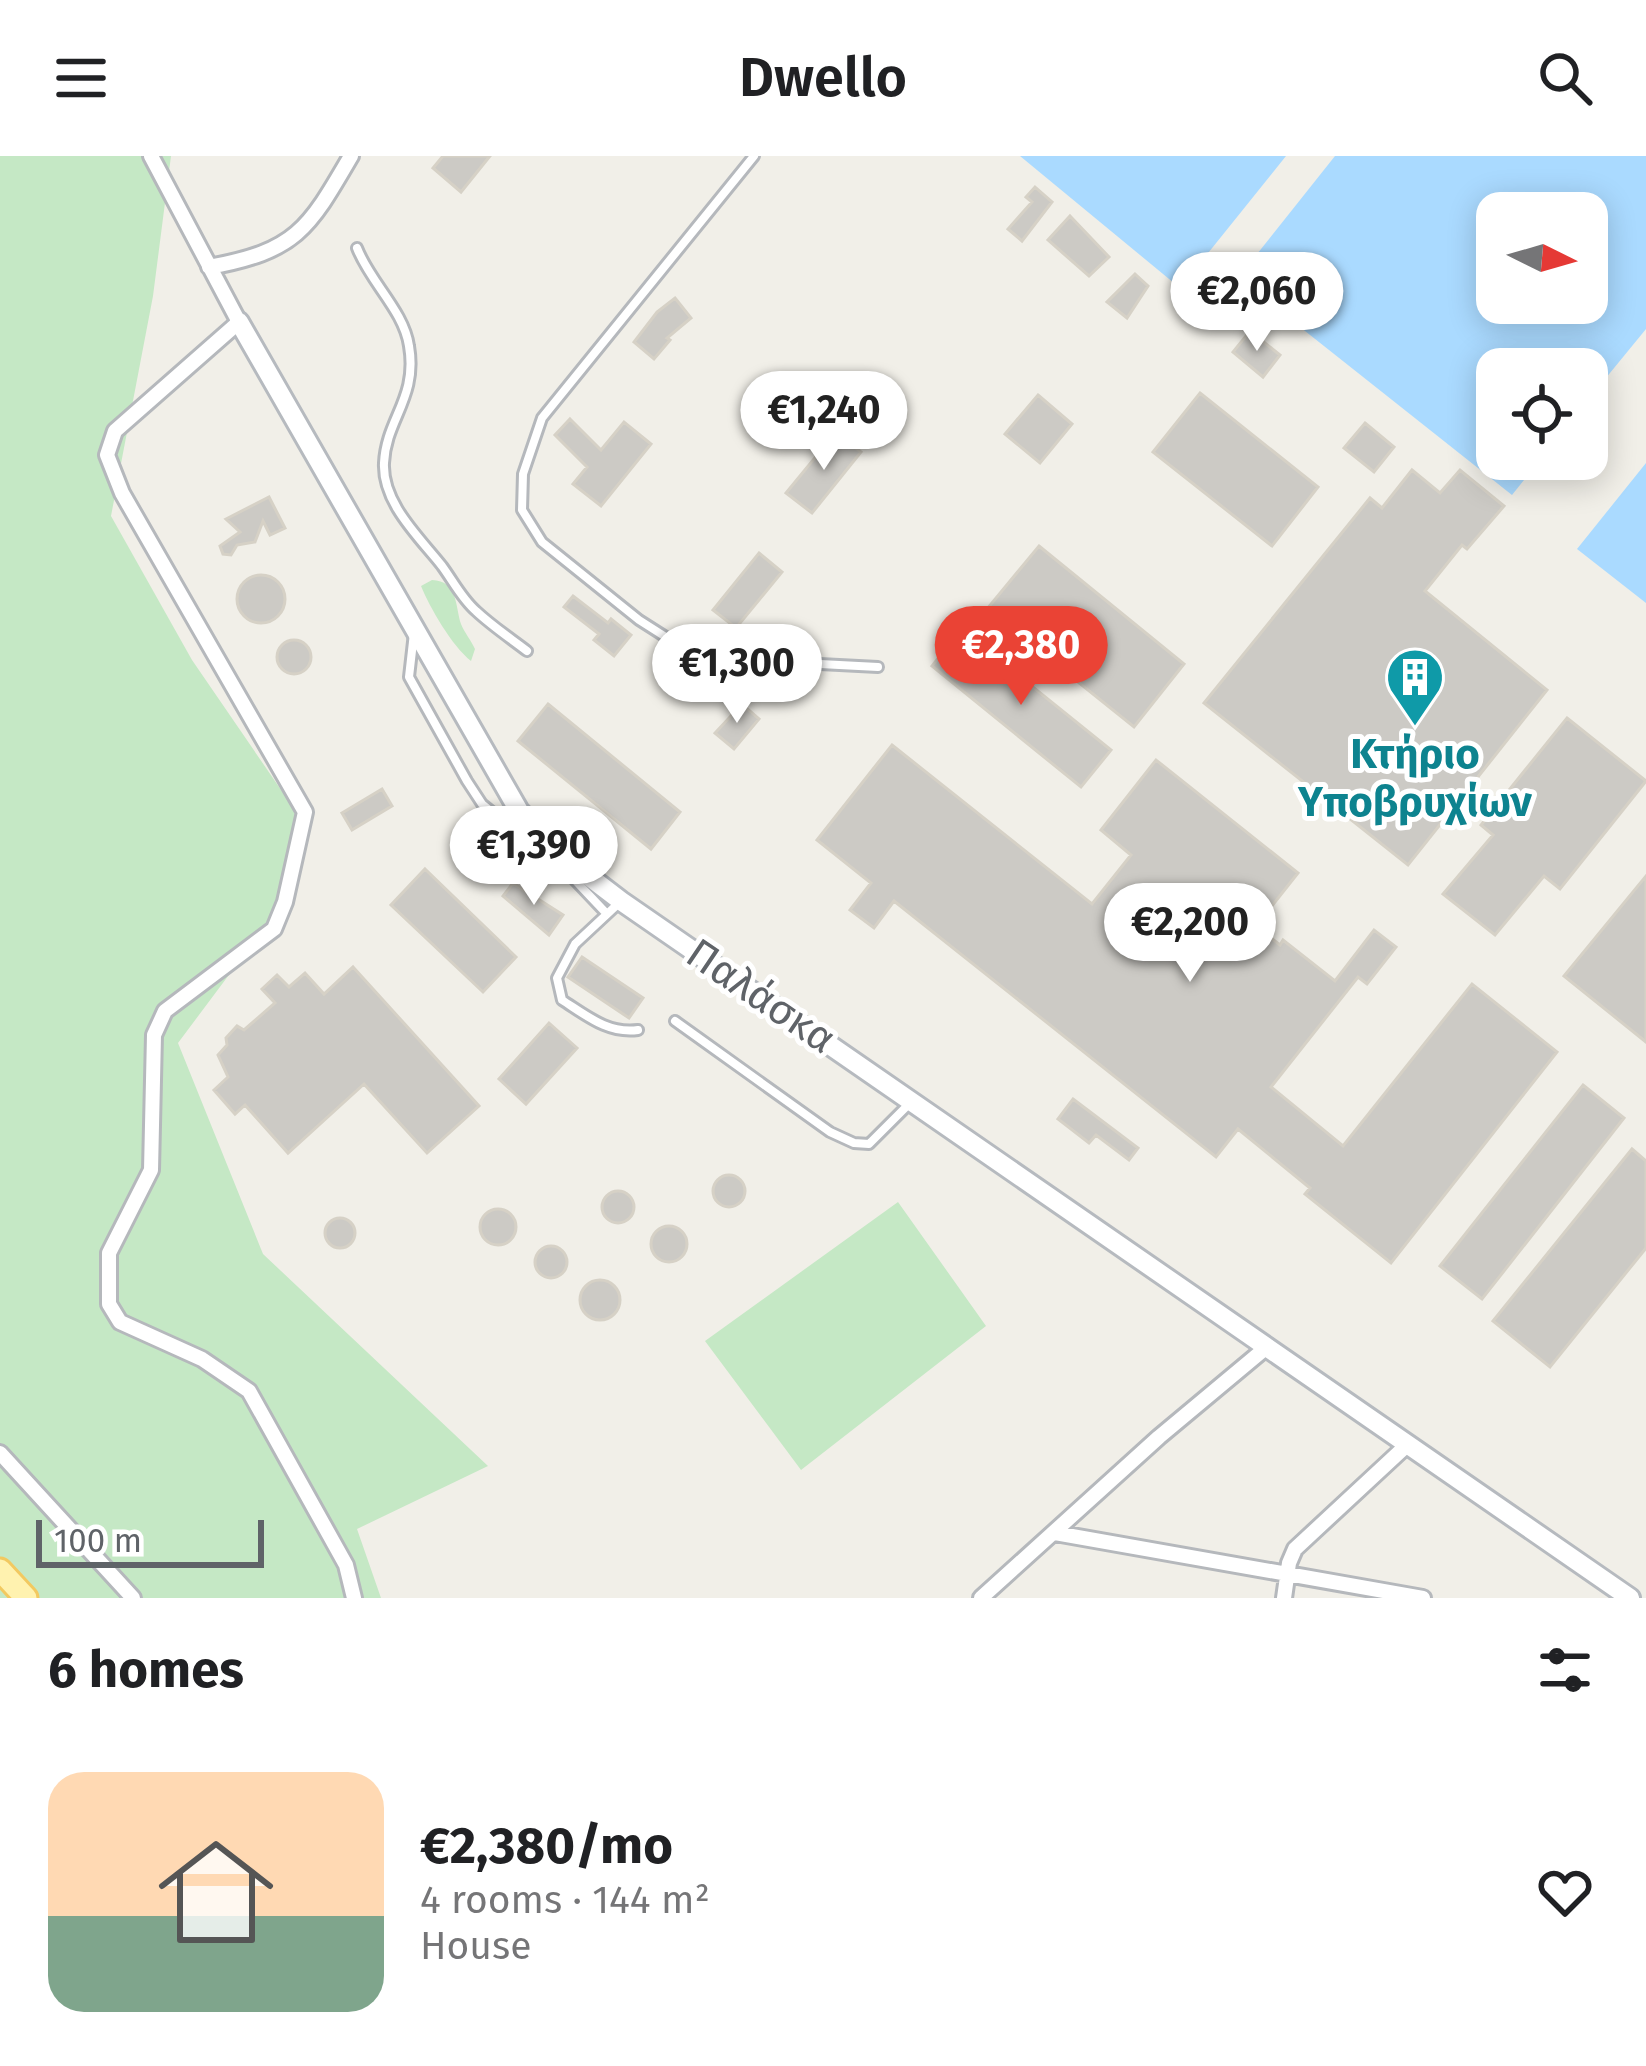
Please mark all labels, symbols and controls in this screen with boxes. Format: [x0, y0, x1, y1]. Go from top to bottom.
icon: menu [48, 45, 114, 111]
icon: search [1532, 45, 1598, 111]
text: Dwello [739, 46, 907, 110]
north arrow [1476, 192, 1608, 324]
map controls [1476, 192, 1608, 480]
pin: €2,060 [1159, 252, 1355, 354]
text: €2,060 [1197, 268, 1317, 314]
button: locate [1476, 348, 1608, 480]
pin: €1,240 [726, 371, 922, 473]
text: €1,240 [767, 387, 881, 433]
pin: €2,380 [923, 606, 1119, 708]
text: €2,380 [962, 622, 1080, 668]
pin: €1,300 [639, 624, 835, 726]
text: €1,300 [679, 640, 795, 686]
building icon: Κτήριο Υποβρυχίων [1384, 646, 1446, 728]
place label: Κτήριο Υποβρυχίων [1297, 729, 1533, 827]
pin: €1,390 [436, 806, 632, 908]
text: €1,390 [477, 822, 591, 868]
pin: €2,200 [1092, 883, 1288, 985]
text: €2,200 [1131, 899, 1249, 945]
street label: Παλάσκα [677, 928, 845, 1064]
scale bar [36, 1514, 264, 1567]
text: 100 m [54, 1521, 142, 1561]
icon: filters [1532, 1637, 1598, 1703]
text: 6 homes [48, 1639, 244, 1701]
text: €2,380/mo [420, 1815, 673, 1877]
icon: home [144, 1820, 288, 1964]
icon: heart [1532, 1859, 1598, 1925]
text: 4 rooms · 144 m² [420, 1877, 710, 1923]
text: House [420, 1923, 531, 1969]

